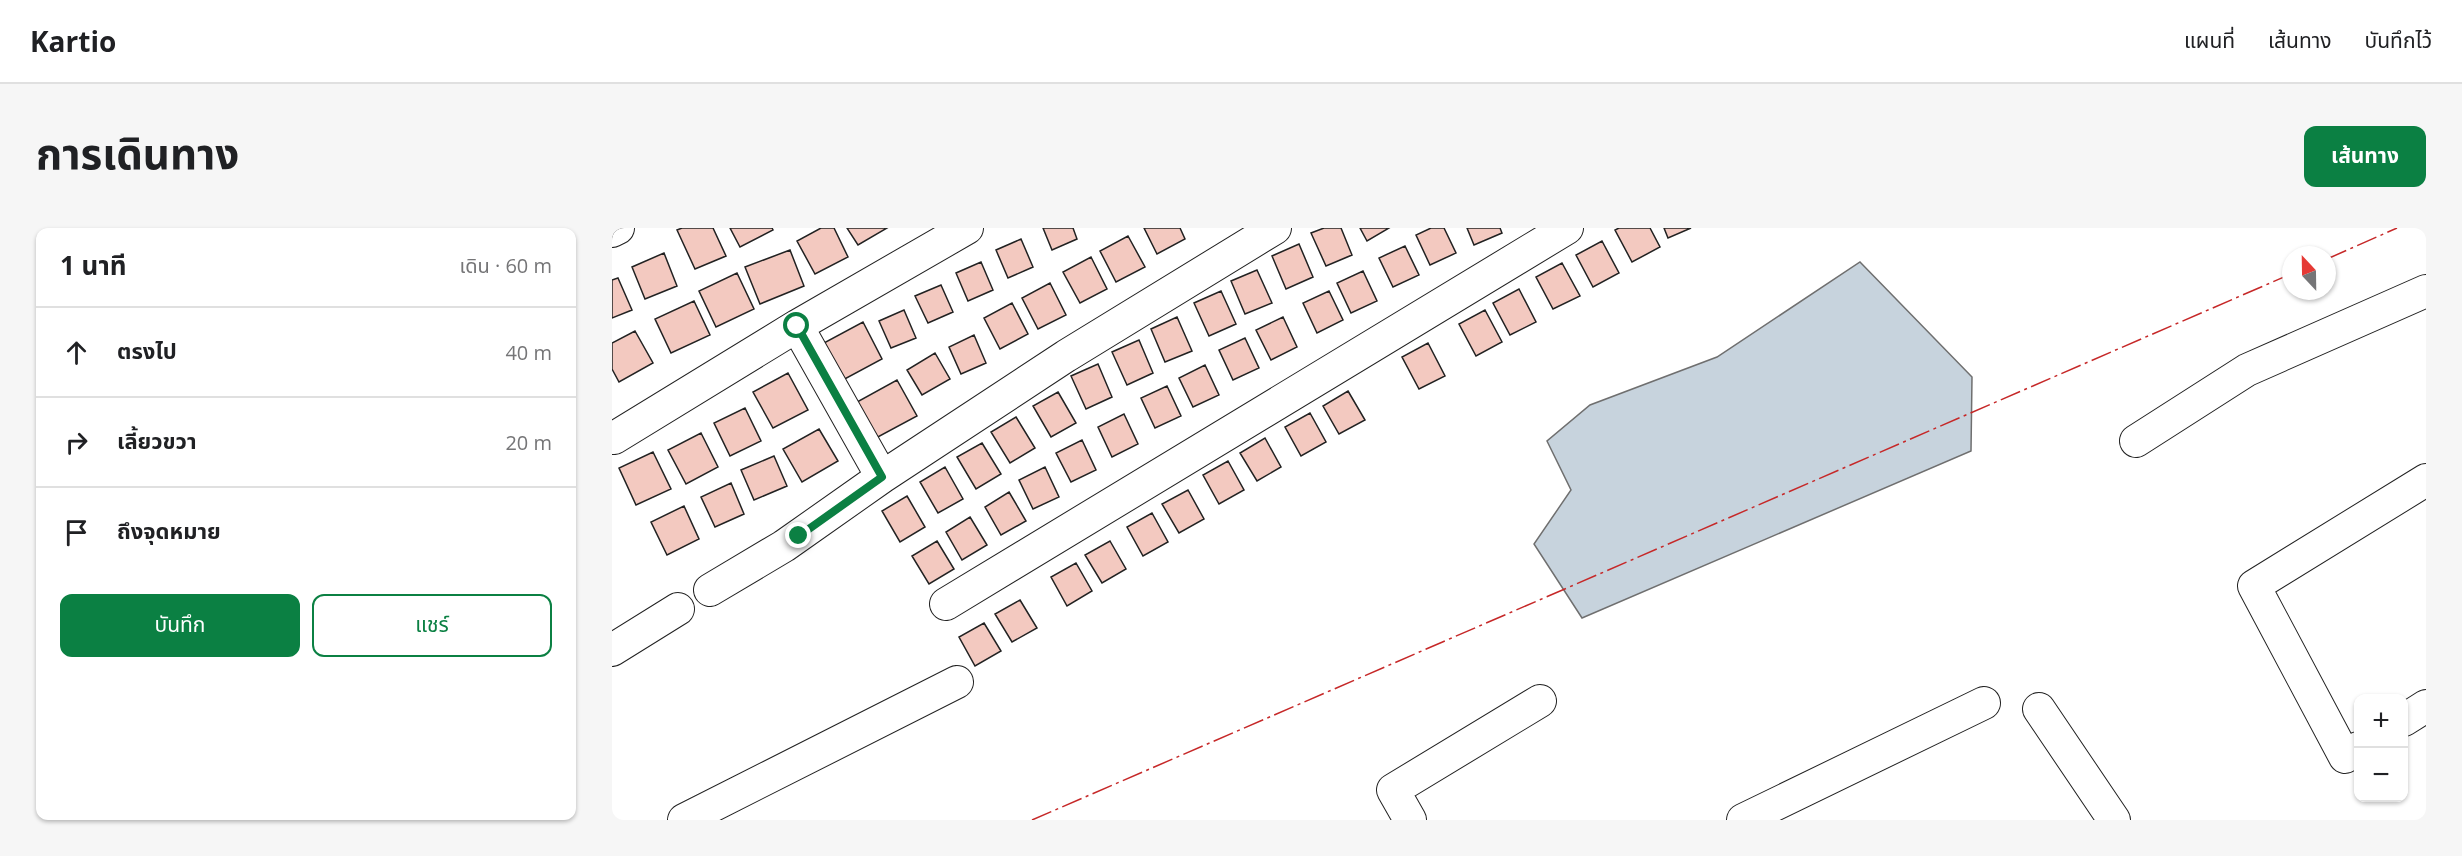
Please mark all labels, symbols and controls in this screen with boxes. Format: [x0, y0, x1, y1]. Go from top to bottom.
text: Kartio [30, 22, 116, 60]
text: แผนที่ [2184, 26, 2235, 54]
text: เส้นทาง [2268, 26, 2332, 54]
text: บันทึกไว้ [2365, 26, 2432, 54]
text: การเดินทาง [36, 124, 239, 181]
button: เส้นทาง [2304, 126, 2426, 187]
north arrow [2282, 246, 2336, 300]
text: 1 นาที [60, 247, 126, 283]
text: เดิน · 60 m [459, 252, 552, 279]
route start [783, 312, 809, 338]
text: ตรงไป [117, 335, 177, 365]
icon: ahead [60, 336, 93, 369]
text: 40 m [505, 339, 552, 366]
text: เลี้ยวขวา [117, 425, 197, 455]
icon: right [60, 426, 93, 459]
text: 20 m [505, 429, 552, 456]
text: ถึงจุดหมาย [117, 515, 221, 545]
icon: arrive [60, 516, 93, 549]
route end [785, 522, 811, 548]
button: บันทึก [60, 594, 300, 657]
button: แชร์ [312, 594, 552, 657]
map controls [2354, 694, 2408, 802]
button: + [2354, 694, 2408, 748]
button: − [2354, 748, 2408, 802]

